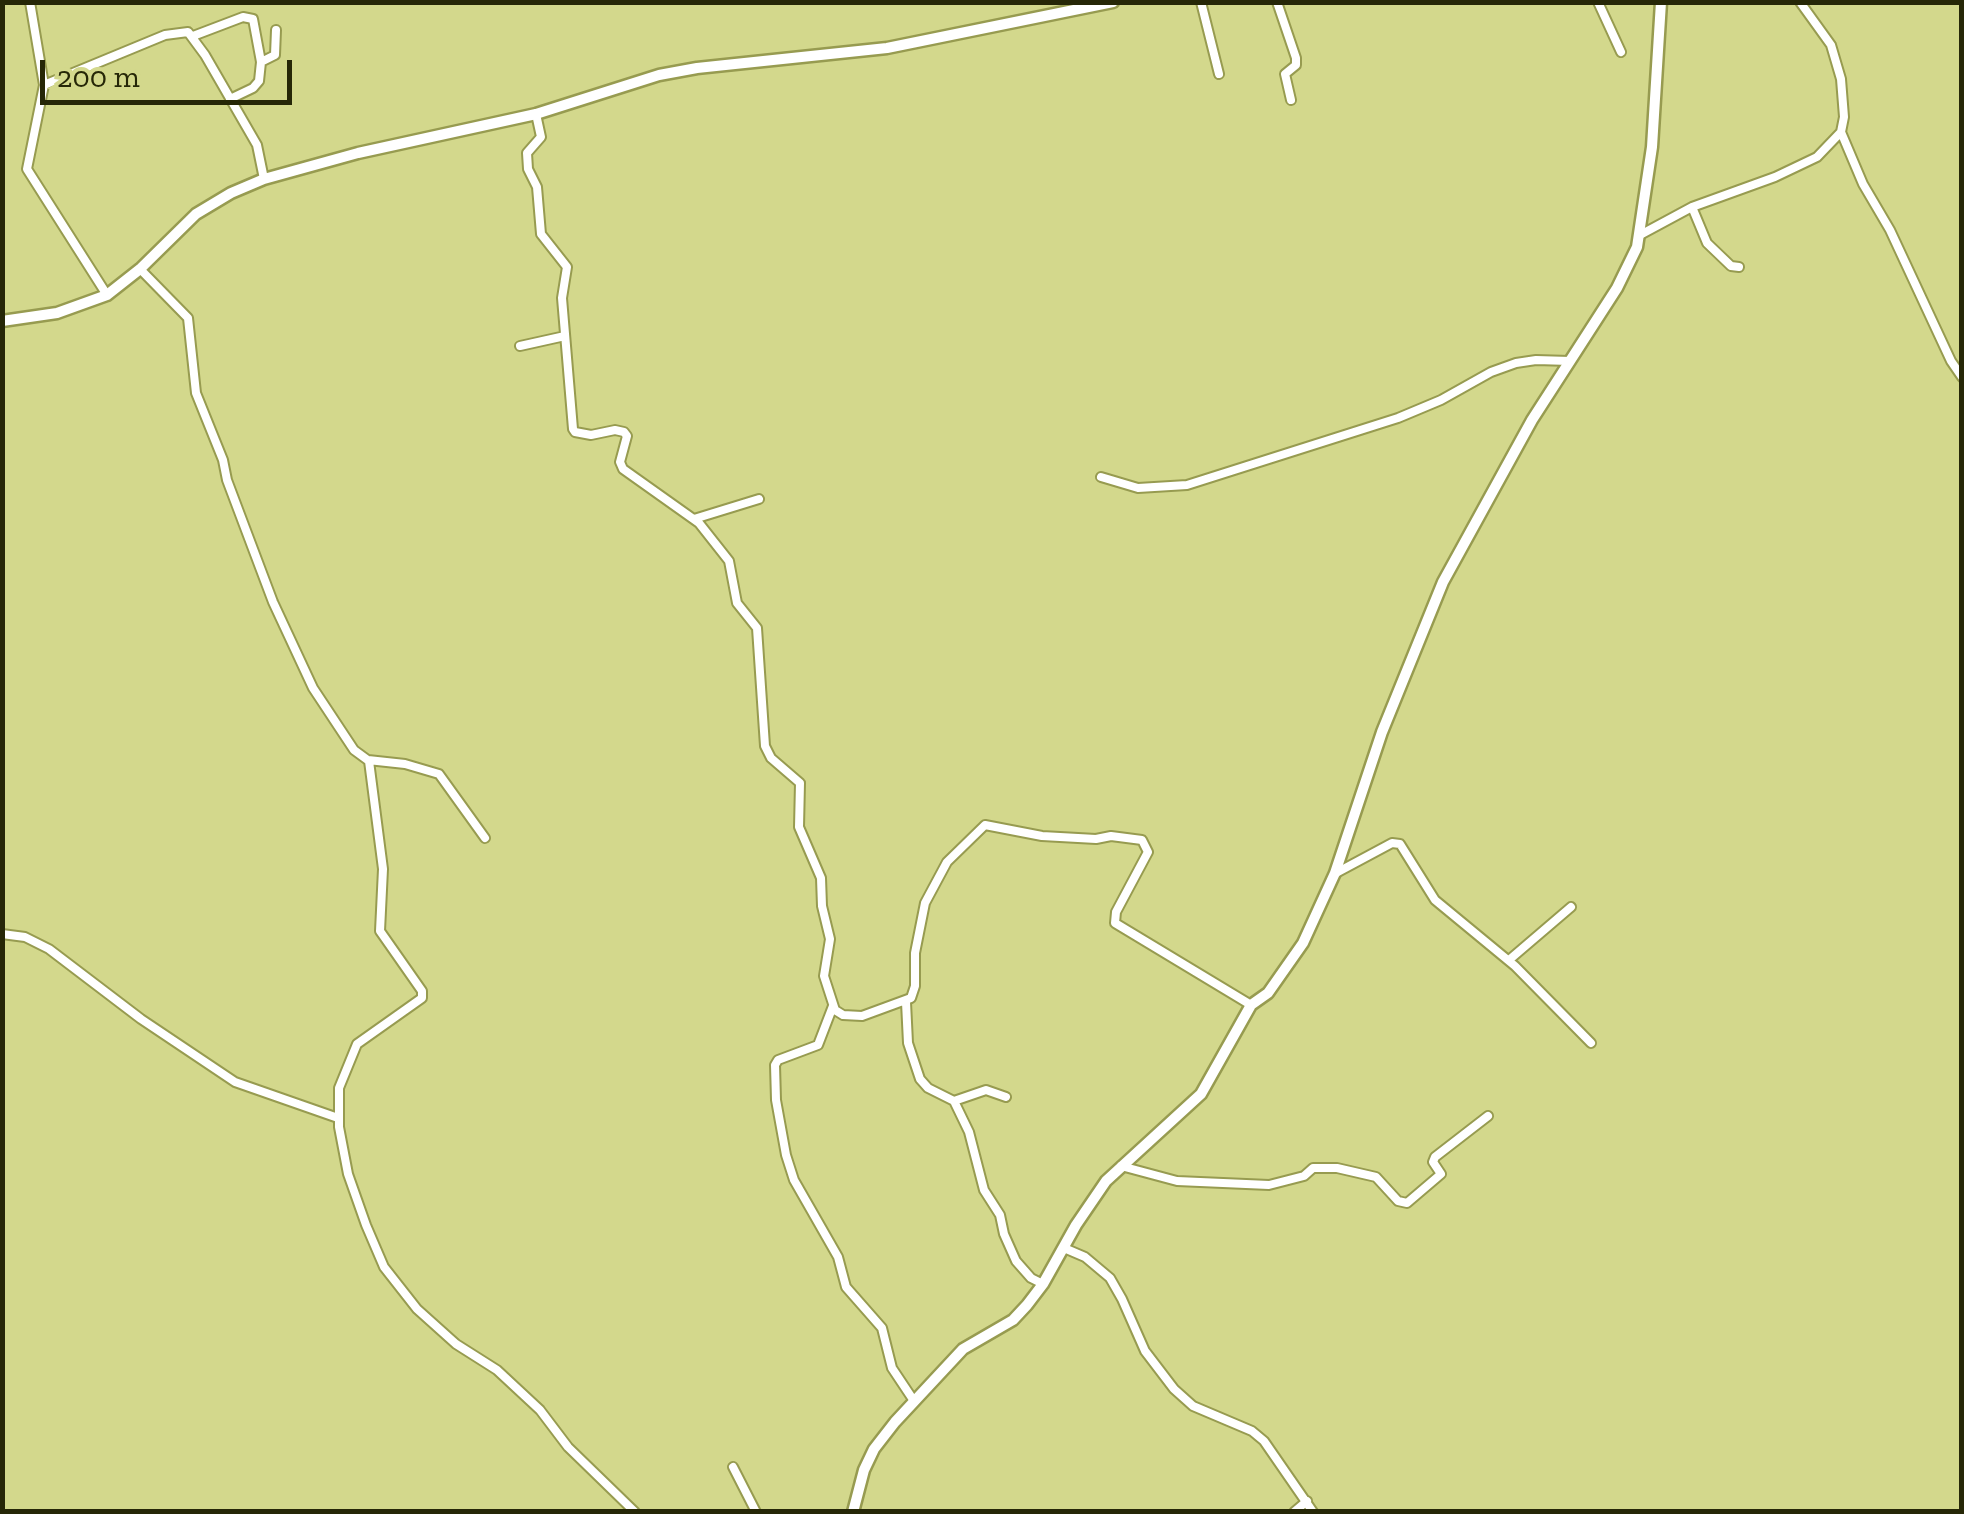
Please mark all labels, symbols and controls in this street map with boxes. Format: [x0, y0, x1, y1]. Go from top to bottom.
scale bar [45, 40, 298, 102]
text: 200 m [57, 59, 140, 95]

